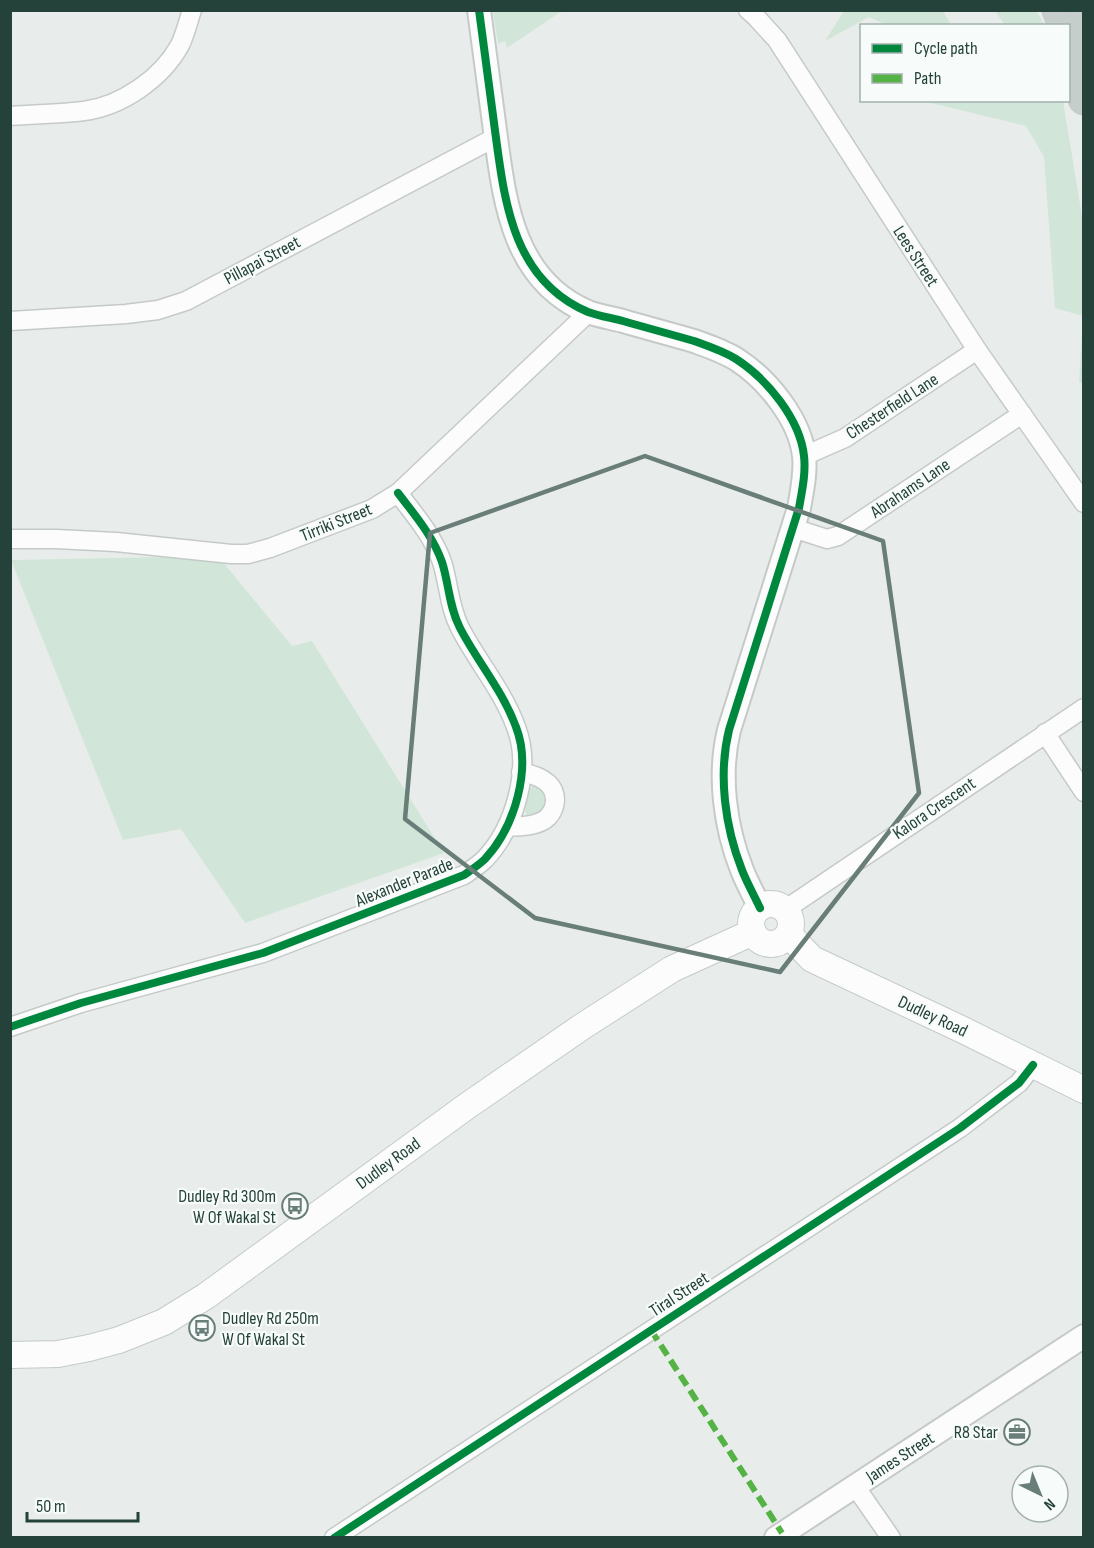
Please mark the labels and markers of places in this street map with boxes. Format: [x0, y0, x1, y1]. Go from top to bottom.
place label: Dudley Rd 300m W Of Wakal St [178, 1186, 277, 1228]
bus stop icon: Dudley Rd 300m W Of Wakal St [280, 1191, 310, 1221]
place label: Dudley Rd 250m W Of Wakal St [222, 1308, 319, 1350]
bus stop icon: Dudley Rd 250m W Of Wakal St [187, 1313, 217, 1343]
office icon: R8 Star [1002, 1417, 1032, 1447]
place label: R8 Star [954, 1422, 998, 1443]

